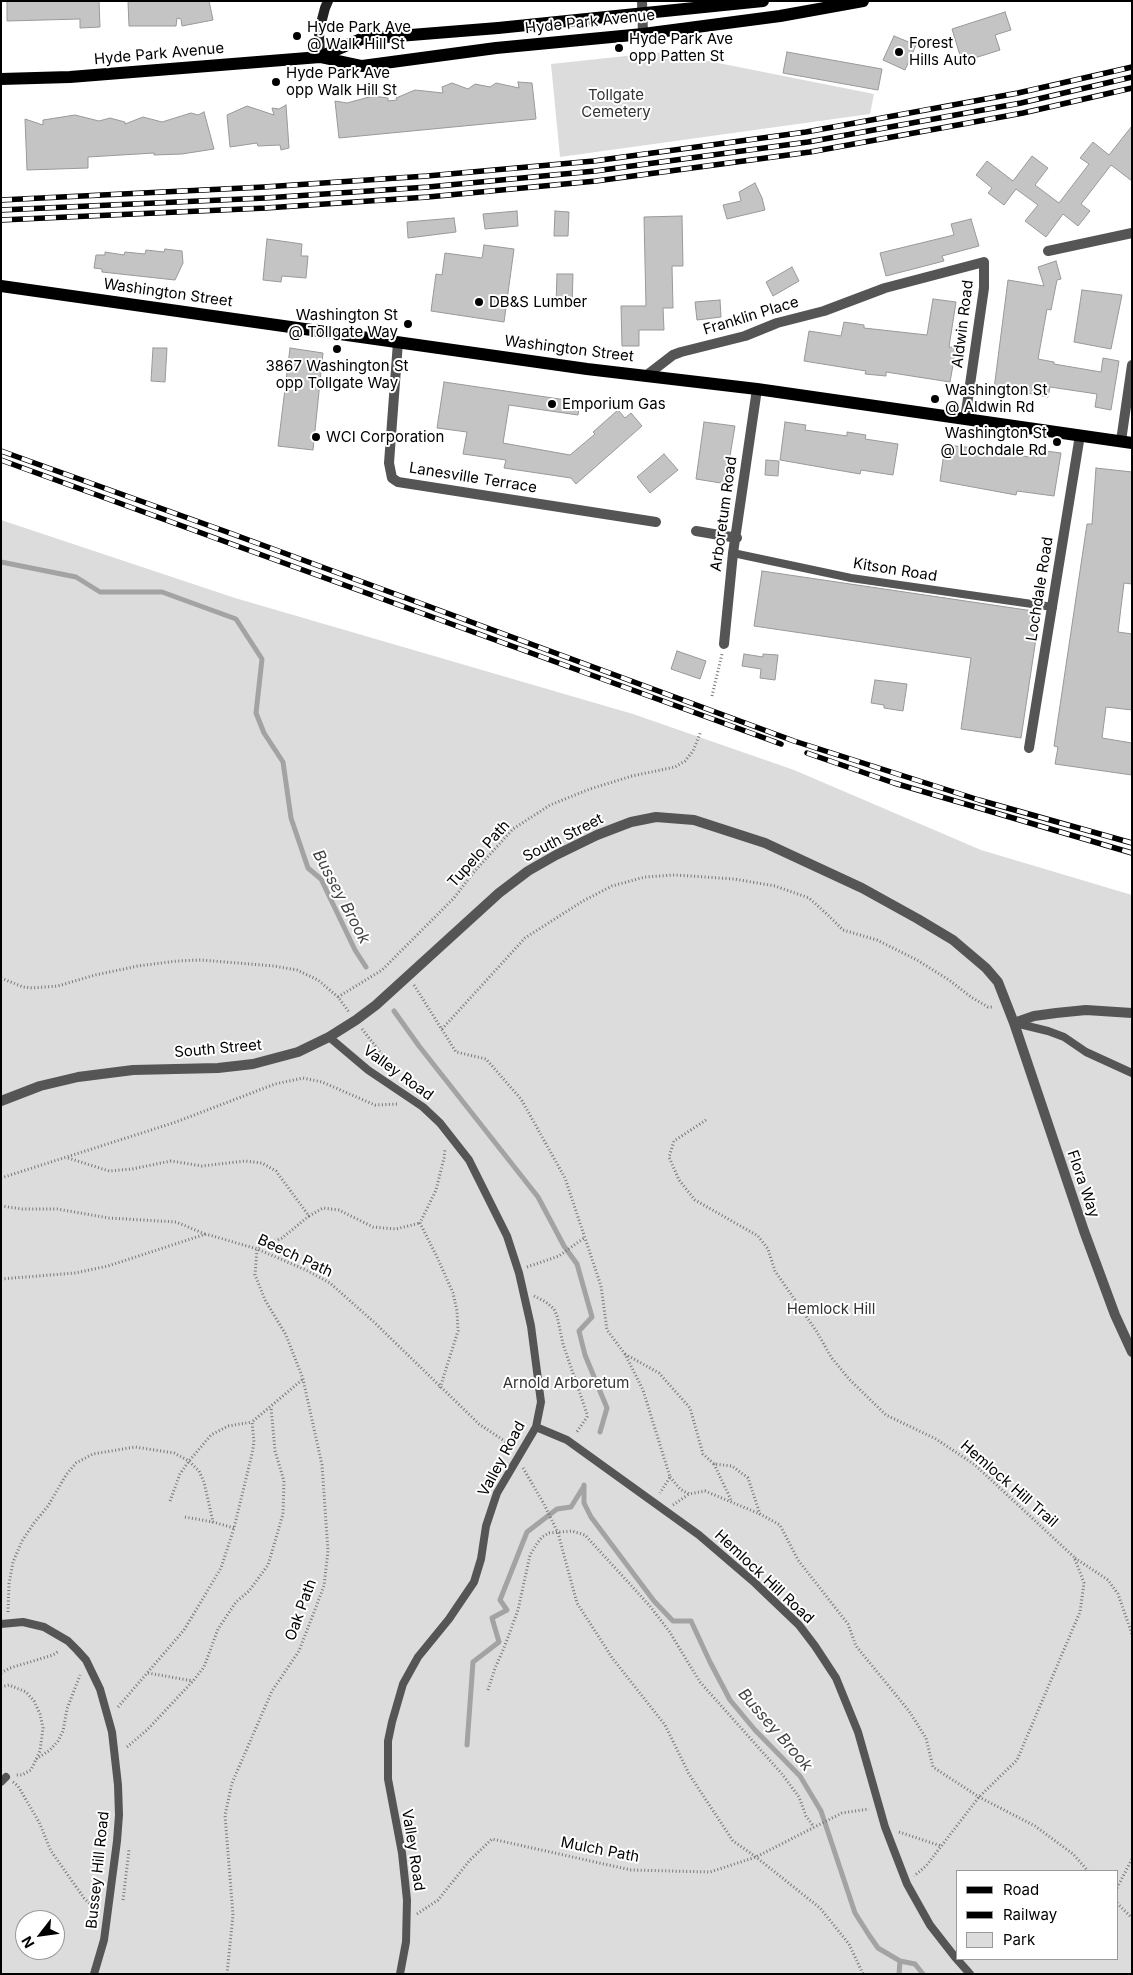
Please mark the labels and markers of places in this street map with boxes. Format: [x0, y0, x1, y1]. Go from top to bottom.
place label: Hyde Park Ave @ Walk Hill St [307, 18, 411, 53]
marker: Hyde Park Ave @ Walk Hill St [291, 30, 303, 42]
place label: Hyde Park Ave opp Patten St [629, 30, 733, 65]
place label: Forest Hills Auto [909, 34, 976, 69]
marker: Hyde Park Ave opp Patten St [613, 42, 625, 54]
marker: Forest Hills Auto [893, 46, 905, 58]
place label: Hyde Park Ave opp Walk Hill St [286, 64, 397, 99]
marker: Hyde Park Ave opp Walk Hill St [270, 76, 282, 88]
place label: DB&S Lumber [489, 293, 587, 311]
marker: DB&S Lumber [473, 296, 485, 308]
place label: Washington St @ Tollgate Way [289, 306, 398, 341]
marker: Washington St @ Tollgate Way [402, 318, 414, 330]
marker: 3867 Washington St opp Tollgate Way [331, 343, 343, 355]
place label: 3867 Washington St opp Tollgate Way [266, 357, 408, 392]
place label: Washington St @ Aldwin Rd [945, 381, 1047, 416]
marker: Washington St @ Aldwin Rd [929, 393, 941, 405]
place label: Emporium Gas [562, 395, 666, 413]
marker: Emporium Gas [546, 398, 558, 410]
place label: Washington St @ Lochdale Rd [941, 424, 1047, 459]
place label: WCI Corporation [326, 428, 444, 446]
marker: WCI Corporation [310, 431, 322, 443]
marker: Washington St @ Lochdale Rd [1051, 436, 1063, 448]

